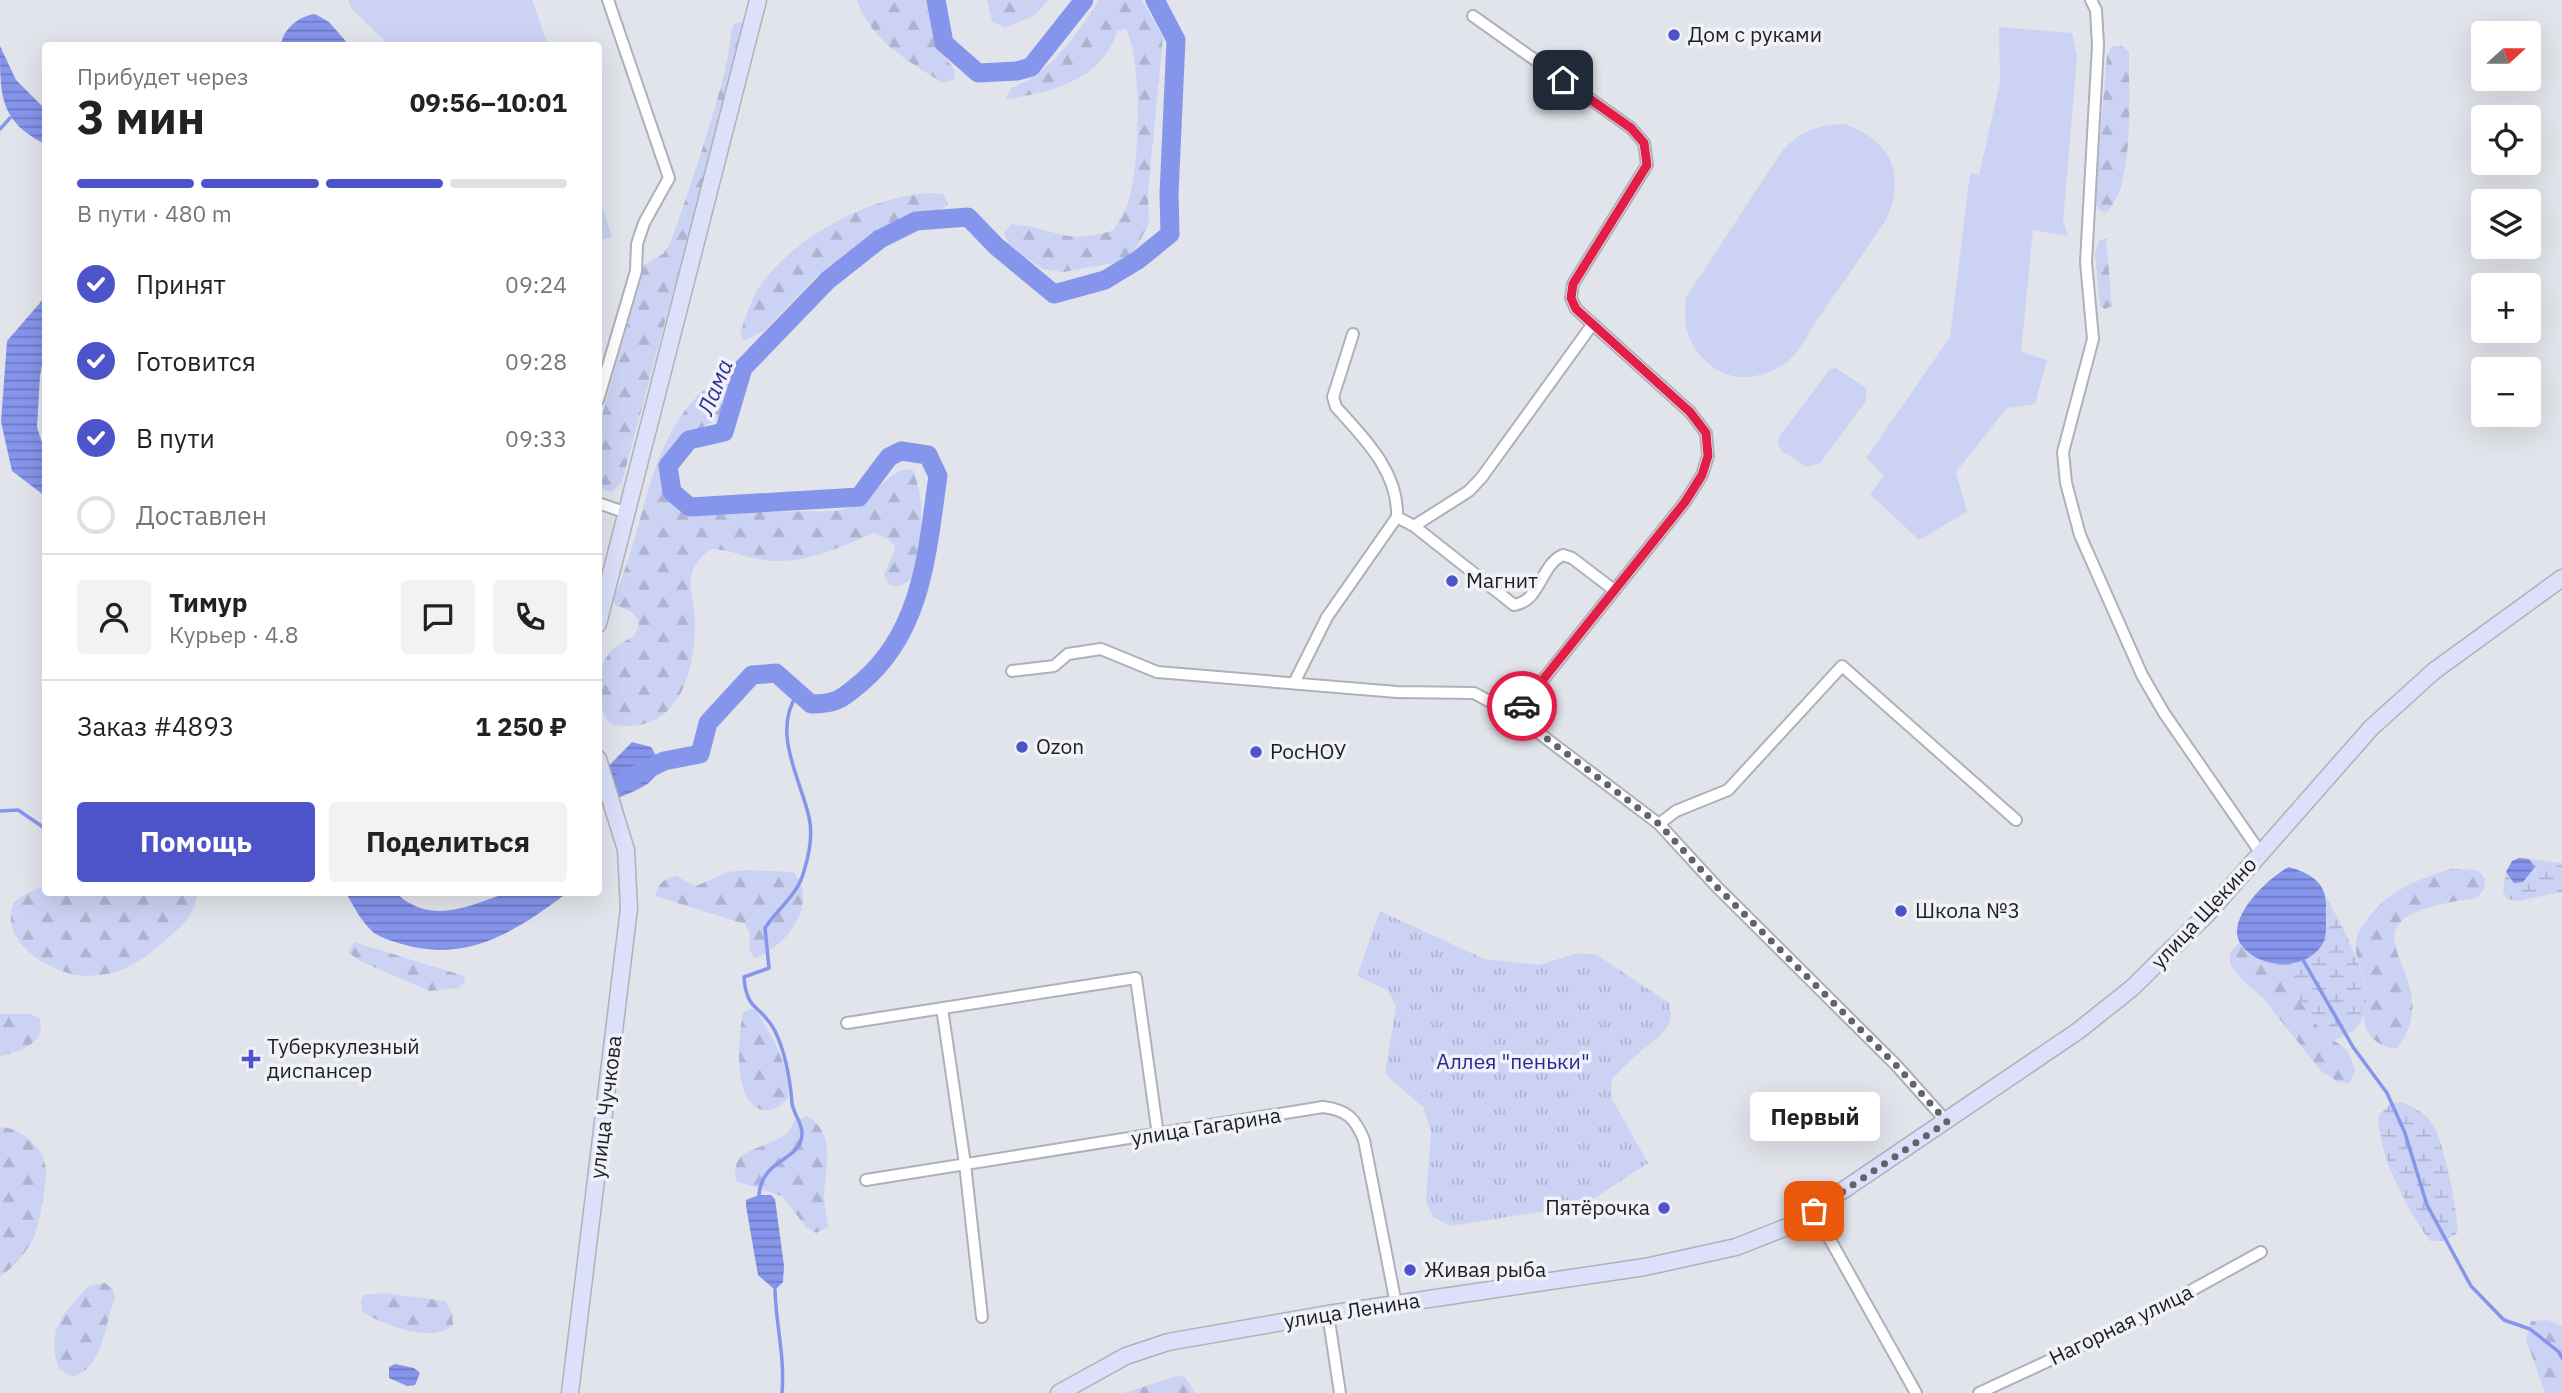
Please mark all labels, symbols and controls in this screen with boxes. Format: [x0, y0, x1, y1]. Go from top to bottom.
place label: Дом с руками [1688, 20, 1822, 48]
north arrow [2471, 21, 2541, 91]
map controls [2471, 21, 2541, 427]
marker: Дом с руками [1666, 27, 1682, 43]
pin [1533, 50, 1593, 110]
text: Прибудет через [77, 61, 249, 91]
icon: home [1544, 61, 1582, 99]
text: 09:56–10:01 [410, 85, 567, 119]
text: 3 мин [77, 87, 205, 147]
button: locate [2471, 105, 2541, 175]
button: layers [2471, 189, 2541, 259]
text: В пути · 480 m [77, 198, 232, 228]
icon: check [77, 265, 115, 303]
text: Принят [136, 267, 226, 301]
text: 09:24 [505, 269, 567, 299]
button: + [2471, 273, 2541, 343]
icon: check [77, 342, 115, 380]
text: Готовится [136, 344, 256, 378]
text: 09:28 [505, 346, 567, 376]
water label: Лама [689, 354, 739, 420]
button: − [2471, 357, 2541, 427]
icon: check [77, 419, 115, 457]
text: В пути [136, 421, 215, 455]
text: 09:33 [505, 423, 567, 453]
text: Доставлен [136, 498, 267, 532]
place label: Магнит [1466, 566, 1538, 594]
marker: Магнит [1444, 573, 1460, 589]
button: person [77, 580, 151, 654]
button: chat [401, 580, 475, 654]
button: phone [493, 580, 567, 654]
text: Тимур [169, 585, 248, 619]
text: Курьер · 4.8 [169, 619, 299, 649]
courier [1487, 671, 1557, 741]
icon: car [1503, 687, 1541, 725]
text: Заказ #4893 [77, 709, 234, 743]
text: 1 250 ₽ [475, 709, 567, 743]
place label: Ozon [1036, 732, 1084, 760]
place label: РосНОУ [1270, 737, 1347, 765]
marker: Ozon [1014, 739, 1030, 755]
marker: РосНОУ [1248, 744, 1264, 760]
button: Помощь [77, 802, 315, 882]
button: Поделиться [329, 802, 567, 882]
street label: улица Щекино [2144, 850, 2262, 974]
place label: Школа №3 [1915, 896, 2020, 924]
marker: Школа №3 [1893, 903, 1909, 919]
place label: Туберкулезный диспансер [267, 1032, 420, 1084]
street label: улица Чучкова [582, 1034, 628, 1180]
park label: Аллея "пеньки" [1436, 1047, 1590, 1075]
marker: Туберкулезный диспансер [241, 1049, 261, 1069]
callout: Первый [1749, 1092, 1879, 1141]
street label: улица Гагарина [1129, 1100, 1283, 1152]
text: Первый [1770, 1101, 1860, 1131]
pin [1784, 1181, 1844, 1241]
icon: bag [1795, 1192, 1833, 1230]
place label: Пятёрочка [1545, 1193, 1650, 1221]
marker: Пятёрочка [1656, 1200, 1672, 1216]
place label: Живая рыба [1424, 1255, 1546, 1283]
marker: Живая рыба [1402, 1262, 1418, 1278]
street label: Нагорная улица [2044, 1277, 2197, 1371]
street label: улица Ленина [1282, 1285, 1422, 1335]

